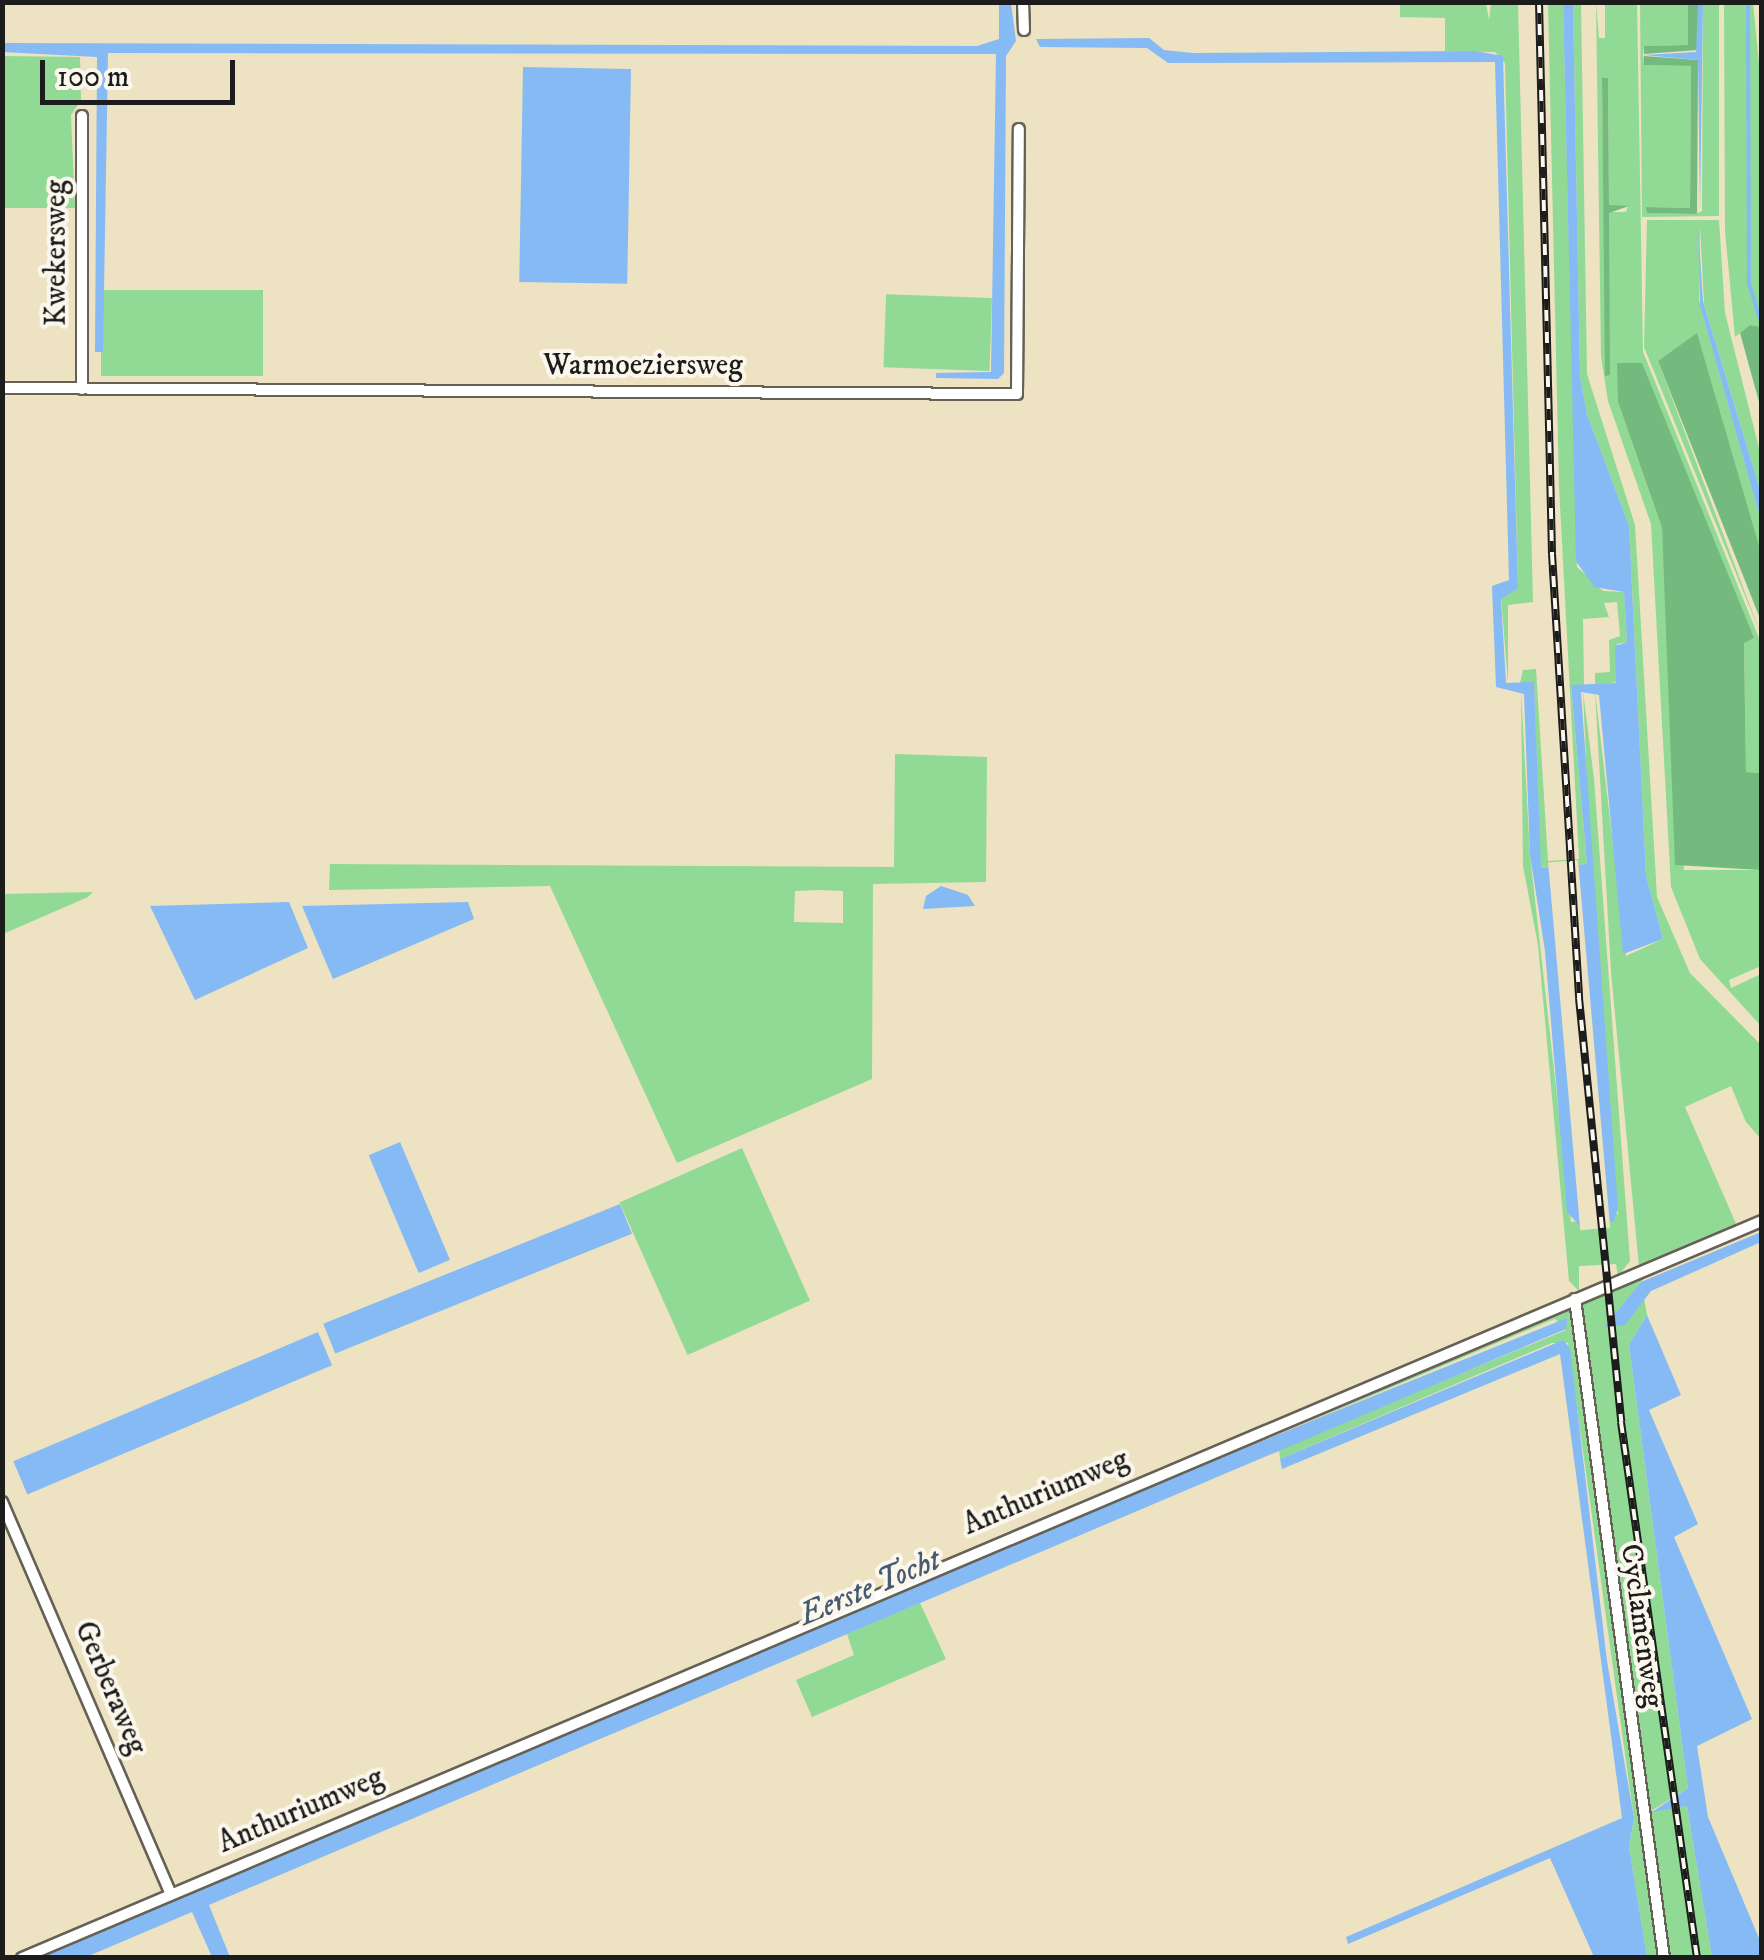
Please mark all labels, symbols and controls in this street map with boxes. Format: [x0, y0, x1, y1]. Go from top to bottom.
scale bar [45, 40, 240, 102]
text: 100 m [57, 59, 129, 96]
street label: Kwekersweg [39, 180, 75, 326]
street label: Warmoeziersweg [543, 348, 743, 384]
street label: Anthuriumweg [958, 1442, 1134, 1544]
water label: Eerste Tocht [794, 1541, 946, 1635]
street label: Cyclamenweg [1612, 1542, 1670, 1710]
street label: Gerberaweg [66, 1616, 154, 1760]
street label: Anthuriumweg [213, 1760, 389, 1862]

